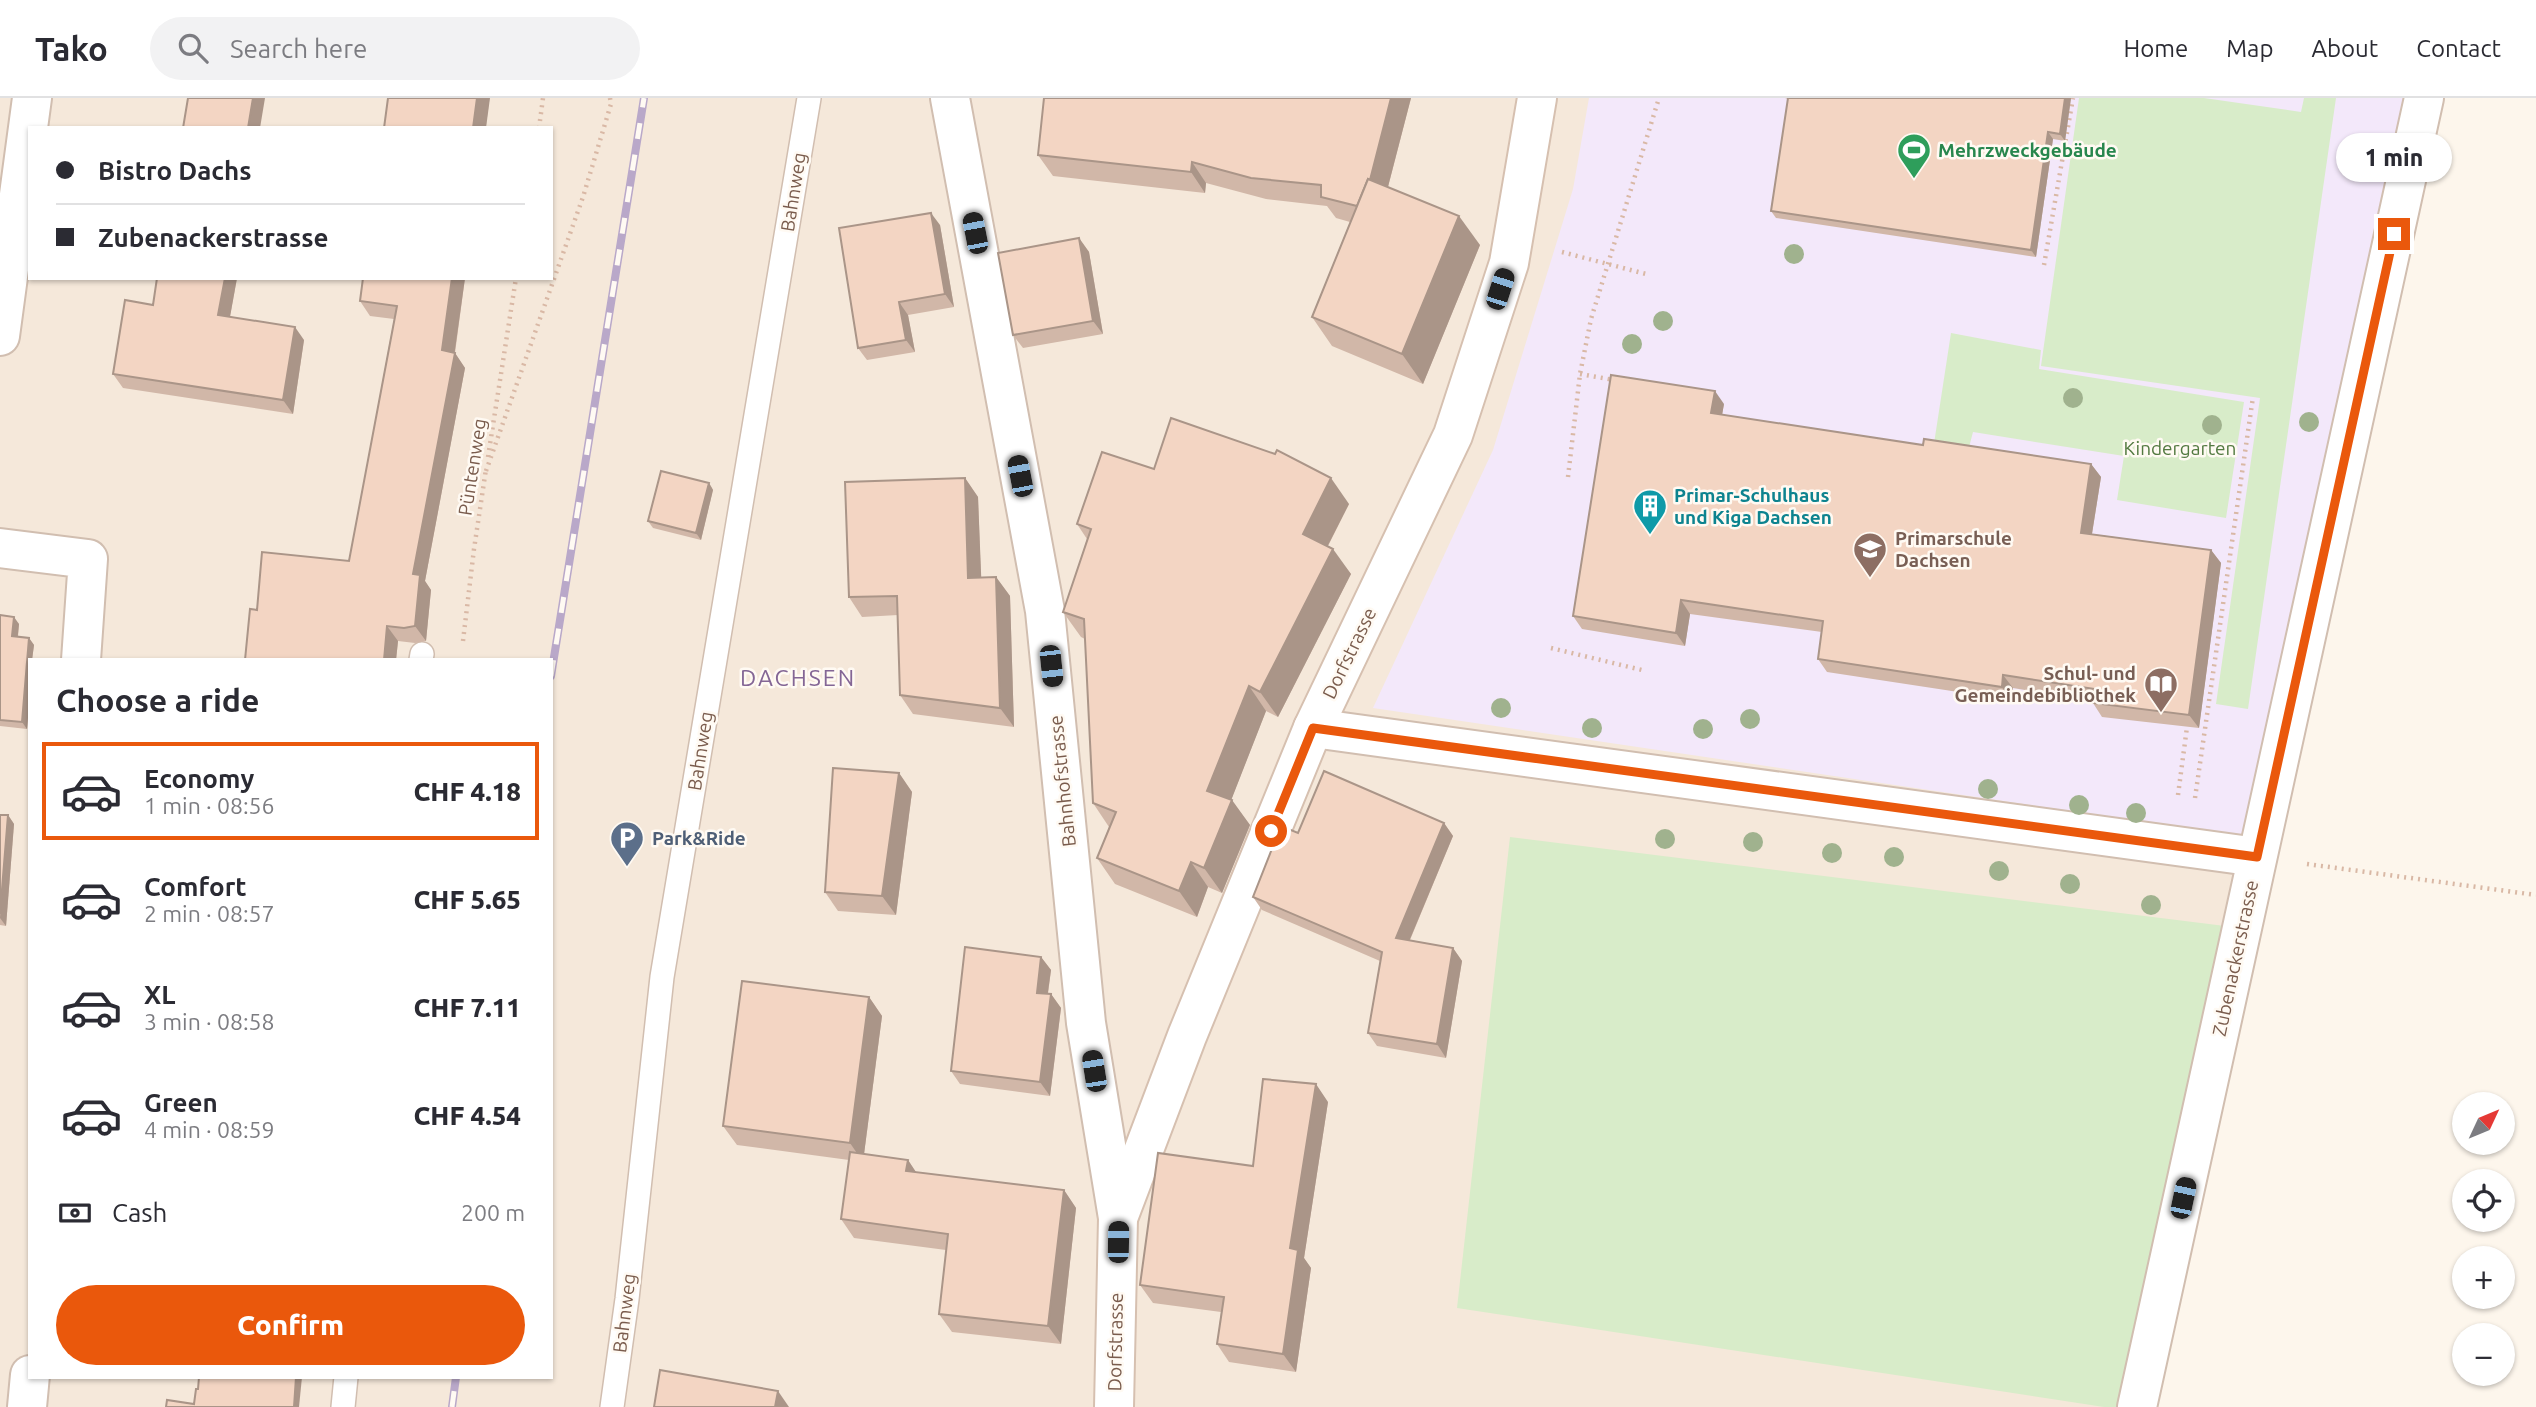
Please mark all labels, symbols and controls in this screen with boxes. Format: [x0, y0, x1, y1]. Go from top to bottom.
search box [150, 17, 640, 80]
icon: search [174, 29, 212, 67]
text: Tako [35, 30, 108, 67]
text: Search here [230, 34, 367, 63]
text: Home [2123, 35, 2188, 62]
text: Map [2226, 35, 2273, 62]
text: About [2311, 35, 2378, 62]
text: Contact [2416, 35, 2501, 62]
sports icon: Mehrzweckgebäude [1895, 131, 1933, 180]
callout: 1 min [2336, 132, 2452, 181]
place label: Mehrzweckgebäude [1938, 139, 2117, 161]
text: 1 min [2365, 145, 2423, 170]
street label: Bahnweg [776, 151, 810, 233]
text: Bistro Dachs [98, 156, 252, 185]
car [961, 210, 990, 256]
route end [2378, 218, 2410, 250]
text: Zubenackerstrasse [98, 223, 328, 252]
car [1484, 266, 1517, 312]
street label: Püntenweg [453, 417, 491, 517]
park label: Kindergarten [2124, 437, 2236, 459]
car [1006, 453, 1035, 499]
place label: Primar-Schulhaus und Kiga Dachsen [1674, 484, 1832, 528]
building icon: Primar-Schulhaus und Kiga Dachsen [1631, 487, 1669, 536]
place label: Primarschule Dachsen [1895, 527, 2012, 571]
school or university icon: Primarschule Dachsen [1851, 530, 1889, 579]
street label: Dorfstrasse [1317, 604, 1381, 702]
car [1039, 644, 1064, 688]
place label: Schul- und Gemeindebibliothek [1954, 662, 2136, 706]
district label: DACHSEN [740, 665, 856, 690]
library icon: Schul- und Gemeindebibliothek [2142, 665, 2180, 714]
text: Choose a ride [56, 682, 259, 718]
street label: Bahnweg [683, 710, 717, 792]
street label: Bahnhofstrasse [1044, 714, 1080, 848]
icon: car [60, 760, 123, 823]
text: Economy [144, 764, 254, 793]
text: CHF 4.18 [414, 777, 521, 806]
text: 1 min · 08:56 [144, 793, 275, 818]
route start [1255, 815, 1287, 847]
parking icon: Park&Ride [608, 819, 646, 868]
place label: Park&Ride [652, 827, 746, 849]
icon: car [60, 868, 123, 931]
text: Comfort [144, 872, 247, 901]
street label: Zubenackerstrasse [2208, 878, 2262, 1038]
text: CHF 5.65 [414, 885, 521, 914]
text: 2 min · 08:57 [144, 901, 275, 926]
icon: car [60, 976, 123, 1039]
text: XL [144, 980, 175, 1009]
text: CHF 7.11 [414, 993, 521, 1022]
text: 3 min · 08:58 [144, 1009, 275, 1034]
car [1081, 1049, 1108, 1093]
icon: car [60, 1084, 123, 1147]
text: Green [144, 1088, 218, 1117]
north arrow [2452, 1092, 2515, 1155]
map controls [2452, 1092, 2515, 1386]
text: CHF 4.54 [414, 1101, 521, 1130]
text: 4 min · 08:59 [144, 1117, 275, 1142]
button: locate [2452, 1169, 2515, 1232]
car [2169, 1175, 2198, 1221]
icon: cash [56, 1194, 94, 1232]
text: Cash [112, 1198, 167, 1227]
text: 200 m [461, 1200, 525, 1225]
car [1108, 1221, 1129, 1263]
button: + [2452, 1246, 2515, 1309]
street label: Bahnweg [608, 1272, 640, 1354]
button: Confirm [56, 1285, 525, 1365]
street label: Dorfstrasse [1103, 1293, 1127, 1391]
button: − [2452, 1323, 2515, 1386]

